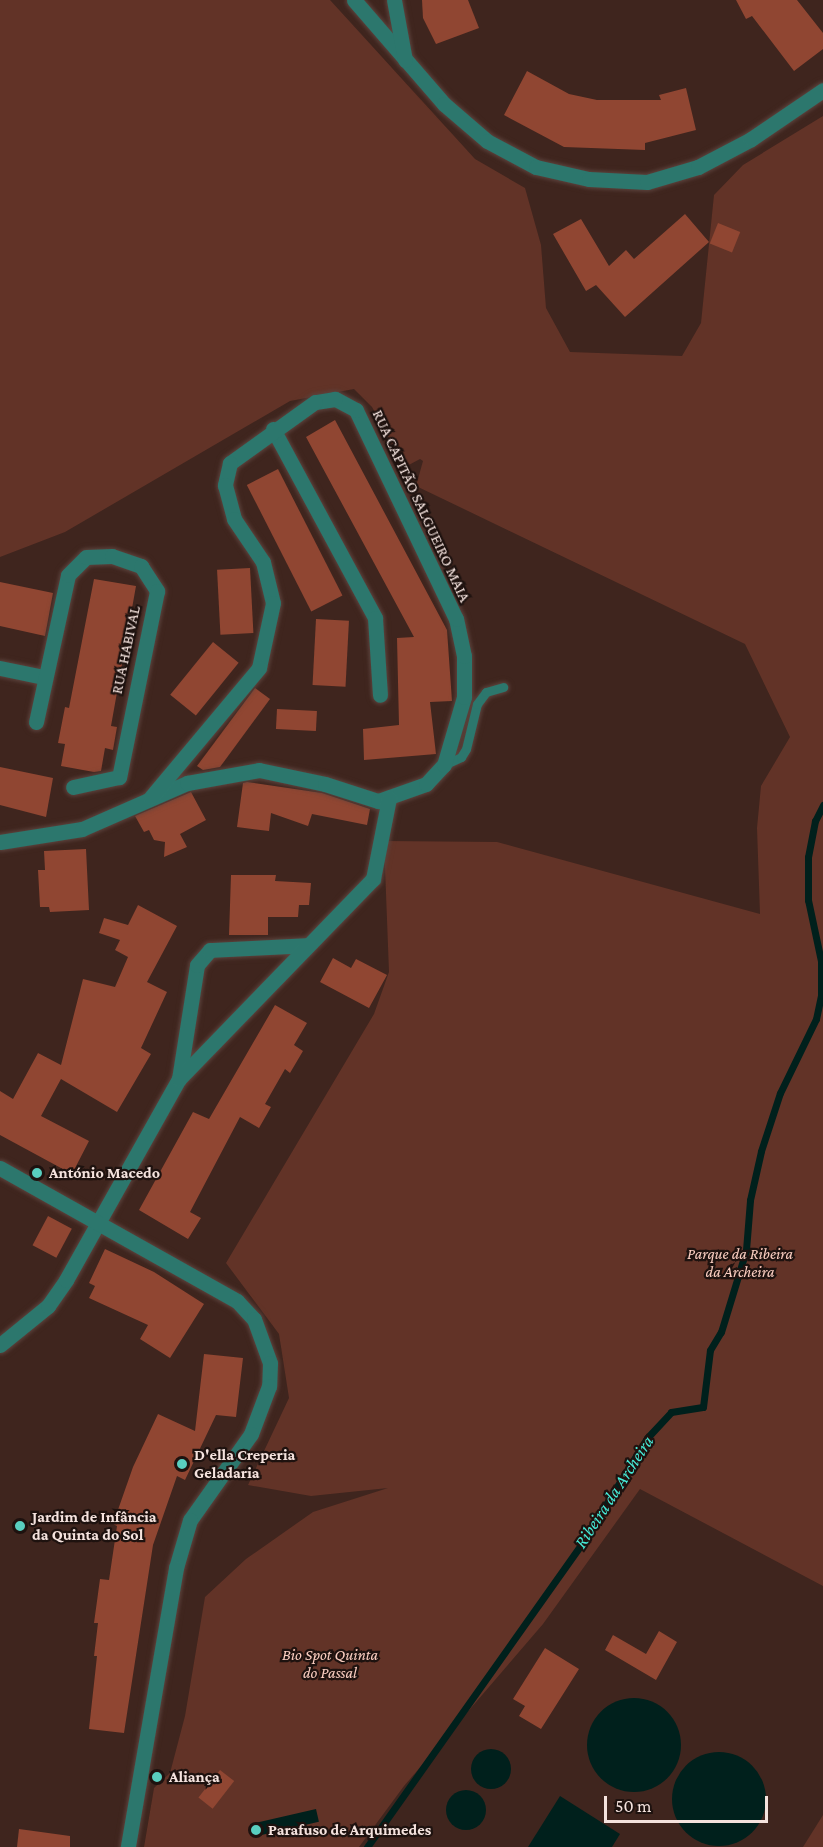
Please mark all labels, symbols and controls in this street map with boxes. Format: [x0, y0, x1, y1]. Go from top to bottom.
street label: RUA CAPITÃO SALGUEIRO MAIA [368, 407, 474, 605]
street label: RUA HABIVAL [107, 604, 145, 696]
place label: António Macedo [49, 1163, 160, 1183]
marker: António Macedo [30, 1166, 44, 1180]
park label: Parque da Ribeira da Archeira [687, 1244, 793, 1282]
water label: Ribeira da Archeira [570, 1432, 658, 1552]
place label: D'ella Creperia Geladaria [194, 1445, 295, 1483]
marker: D'ella Creperia Geladaria [175, 1457, 189, 1471]
place label: Jardim de Infância da Quinta do Sol [32, 1507, 157, 1545]
marker: Jardim de Infância da Quinta do Sol [13, 1519, 27, 1533]
park label: Bio Spot Quinta do Passal [282, 1645, 378, 1683]
place label: Aliança [169, 1767, 220, 1787]
marker: Aliança [150, 1770, 164, 1784]
scale bar [607, 1784, 770, 1822]
text: 50 m [615, 1796, 652, 1816]
place label: Parafuso de Arquimedes [268, 1820, 431, 1840]
marker: Parafuso de Arquimedes [249, 1823, 263, 1837]

